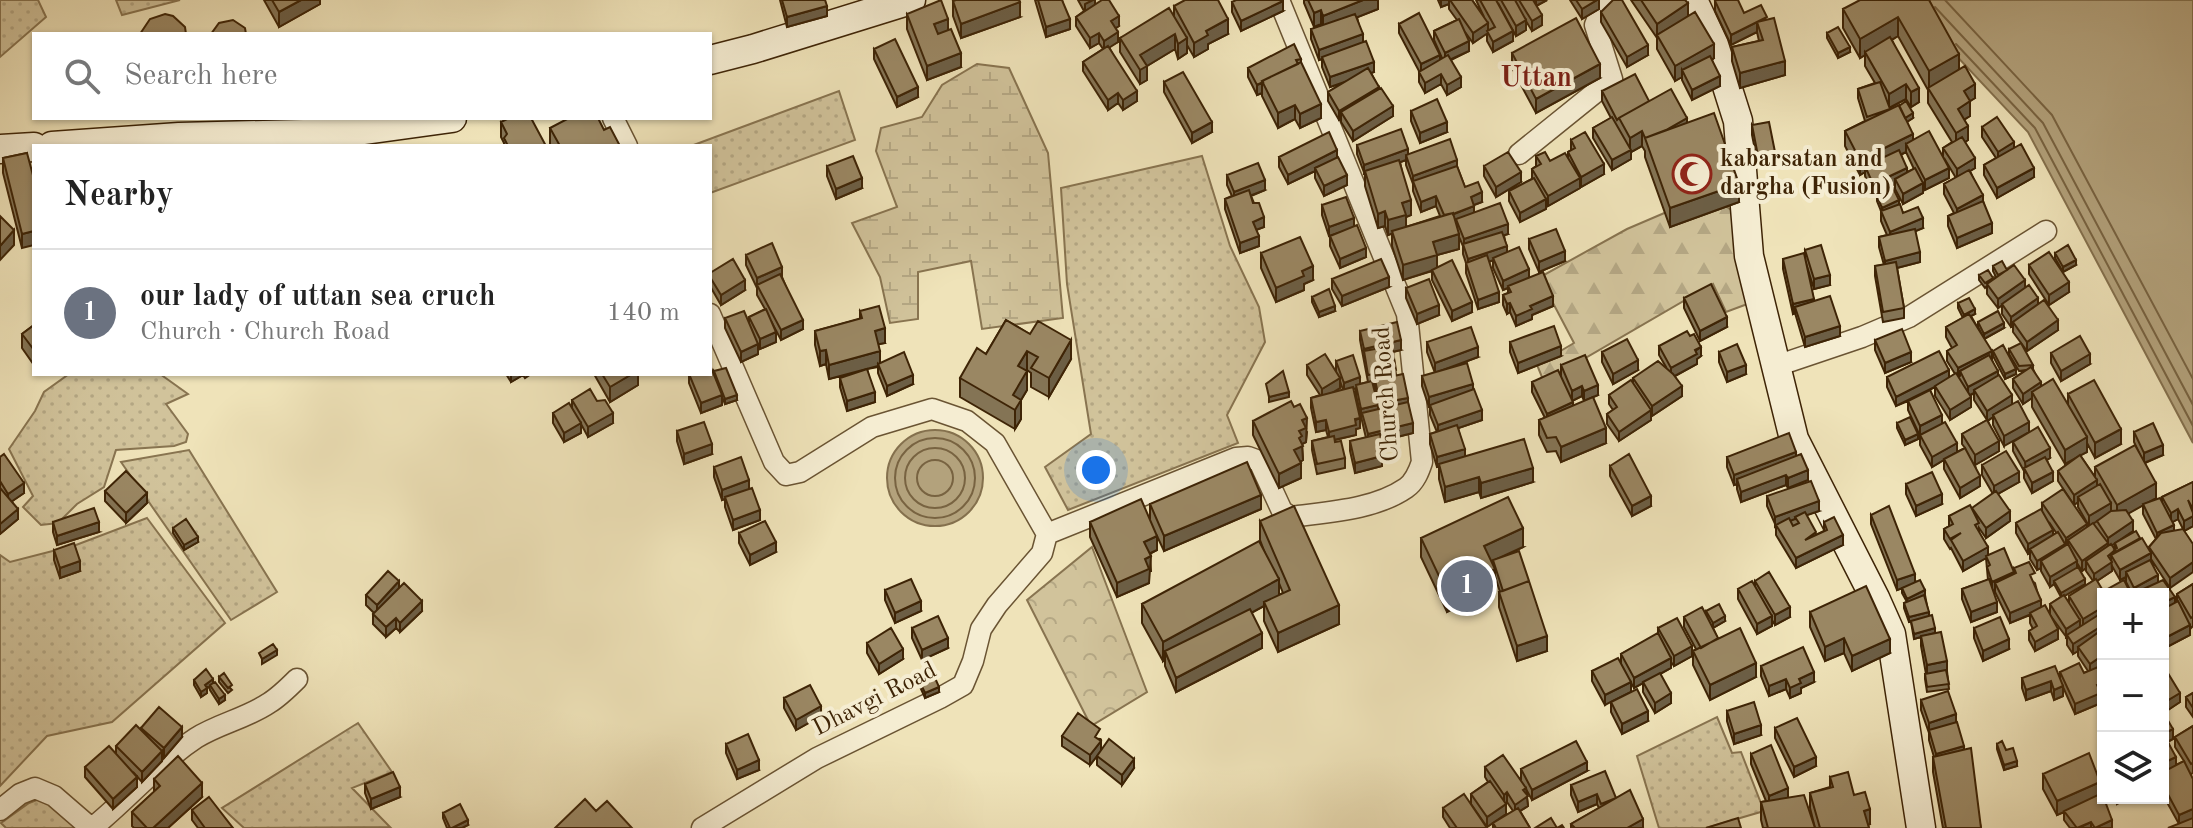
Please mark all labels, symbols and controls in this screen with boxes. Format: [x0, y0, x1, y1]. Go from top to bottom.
search box [32, 32, 712, 120]
icon: search [60, 54, 104, 98]
text: Search here [124, 61, 278, 91]
district label: Uttan [1500, 65, 1572, 93]
place label: kabarsatan and dargha (Fusion) [1720, 148, 1891, 200]
mosque icon: kabarsatan and dargha (Fusion) [1671, 153, 1713, 195]
text: Nearby [64, 179, 174, 213]
text: our lady of uttan sea cruch [140, 282, 496, 312]
text: 1 [82, 300, 98, 326]
text: 140 m [607, 300, 680, 326]
text: Church · Church Road [140, 319, 390, 345]
street label: Church Road [1370, 326, 1404, 462]
your location [1076, 450, 1116, 490]
pin: 1 [1441, 556, 1493, 616]
map controls [2097, 588, 2169, 804]
button: + [2097, 588, 2169, 660]
street label: Dhavgi Road [809, 659, 941, 741]
button: − [2097, 660, 2169, 732]
button: layers [2097, 732, 2169, 804]

